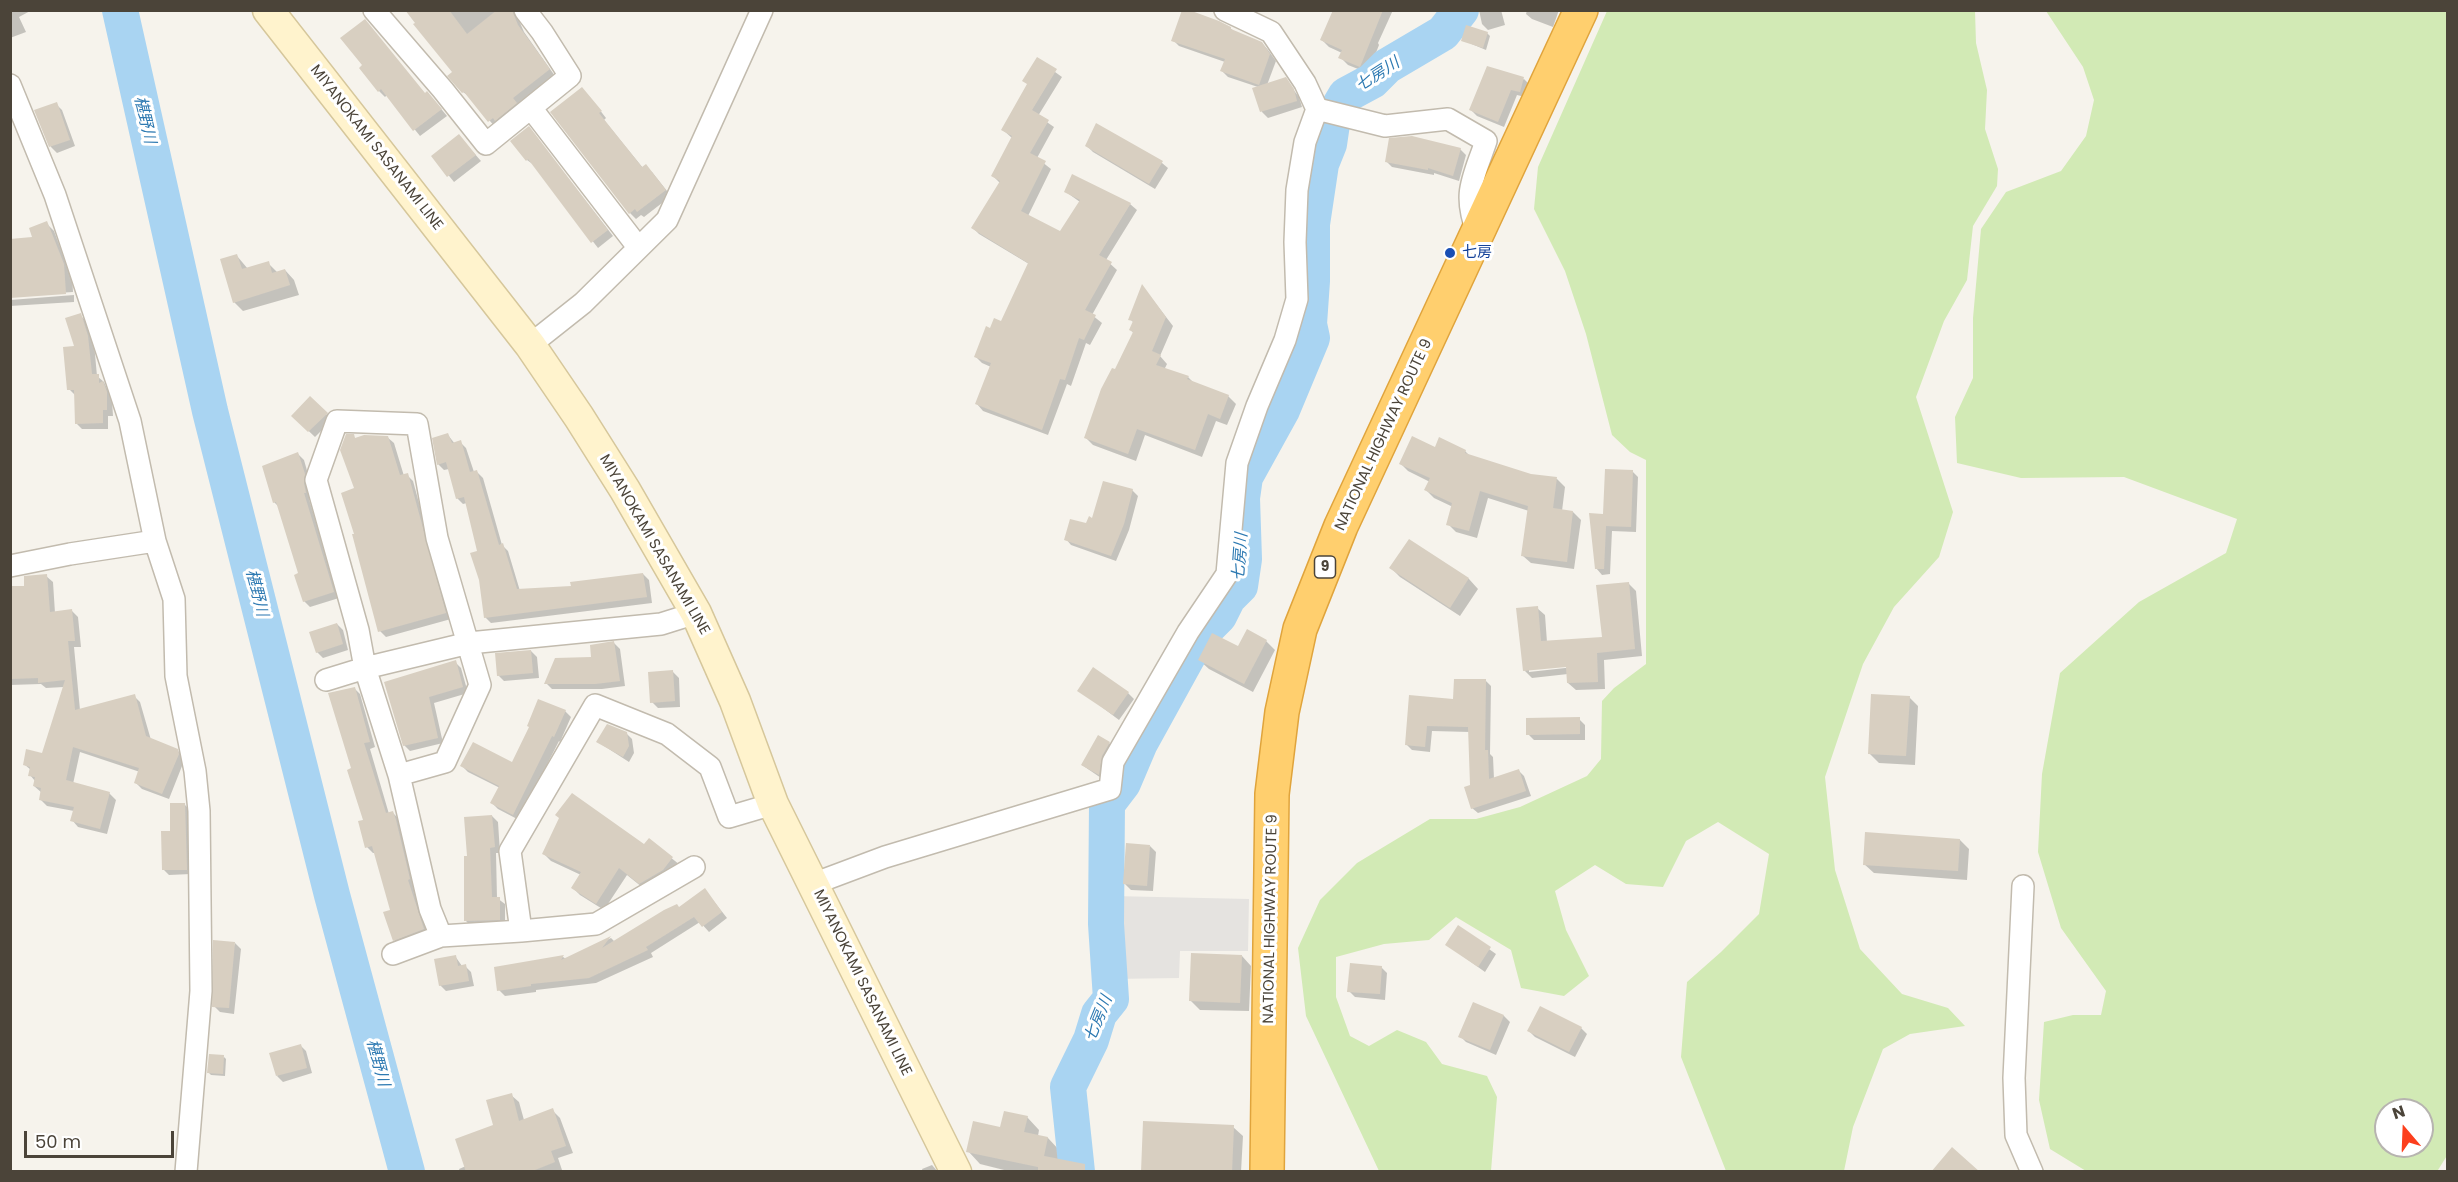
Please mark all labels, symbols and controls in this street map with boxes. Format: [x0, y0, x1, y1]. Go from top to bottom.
water label: 七房川 [1353, 54, 1403, 96]
street label: MIYANOKAMI SASANAMI LINE [306, 62, 446, 234]
water label: 椹野川 [129, 94, 159, 146]
place label: 七房 [1462, 244, 1492, 262]
marker: 七房 [1443, 246, 1457, 260]
street label: NATIONAL HIGHWAY ROUTE 9 [1332, 336, 1436, 534]
street label: MIYANOKAMI SASANAMI LINE [595, 452, 713, 638]
water label: 七房川 [1230, 532, 1252, 582]
road number: 9 [1314, 556, 1336, 578]
water label: 椹野川 [241, 567, 271, 619]
street label: NATIONAL HIGHWAY ROUTE 9 [1260, 814, 1282, 1024]
street label: MIYANOKAMI SASANAMI LINE [809, 887, 915, 1079]
water label: 七房川 [1081, 993, 1117, 1045]
water label: 椹野川 [362, 1037, 392, 1089]
north arrow [2374, 1098, 2434, 1158]
text: N [2389, 1100, 2408, 1125]
scale bar [27, 1119, 177, 1157]
text: 50 m [35, 1129, 81, 1154]

